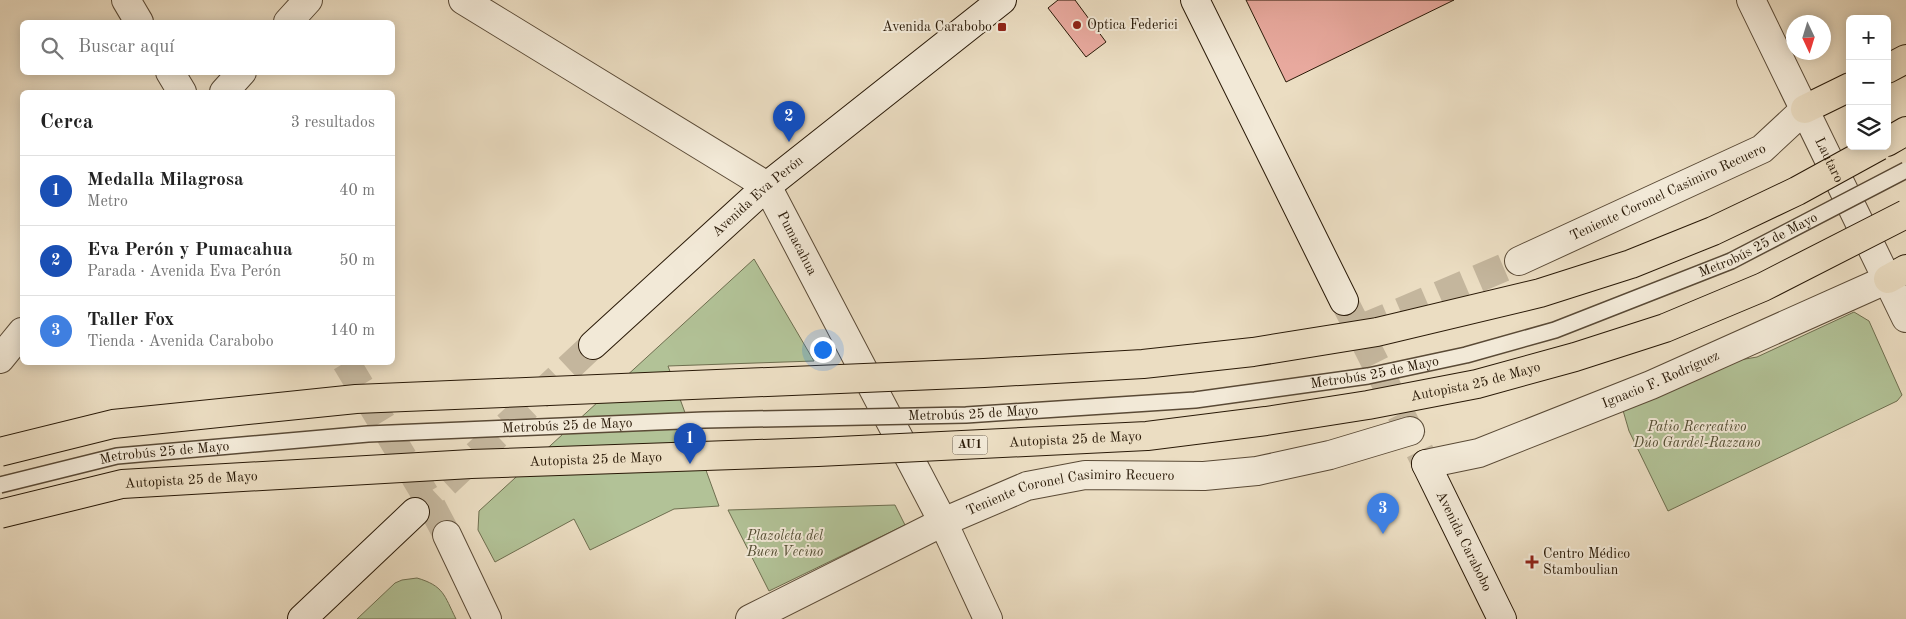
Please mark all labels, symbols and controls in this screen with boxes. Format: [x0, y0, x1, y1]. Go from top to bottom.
north arrow [1786, 15, 1831, 60]
map controls [1846, 15, 1891, 150]
button: + [1846, 15, 1891, 60]
place label: Optica Federici [1087, 18, 1178, 32]
marker: Optica Federici [1071, 19, 1083, 31]
search box [20, 20, 395, 75]
place label: Avenida Carabobo [882, 20, 992, 34]
marker: Avenida Carabobo [996, 21, 1008, 33]
icon: search [38, 34, 66, 62]
text: Buscar aquí [78, 38, 174, 57]
button: − [1846, 60, 1891, 105]
pin: 2 [773, 101, 805, 142]
button: layers [1846, 105, 1891, 150]
text: Cerca [40, 112, 93, 133]
text: 3 resultados [291, 115, 375, 131]
street label: Lautaro [1812, 135, 1846, 185]
street label: Teniente Coronel Casimiro Recuero [1568, 141, 1768, 243]
street label: Avenida Eva Perón [710, 153, 806, 239]
text: Medalla Milagrosa [87, 171, 244, 190]
text: 1 [51, 183, 61, 199]
text: 40 m [339, 183, 375, 199]
text: Metro [87, 194, 128, 210]
street label: Pumacahua [775, 209, 819, 278]
street label: Metrobús 25 de Mayo [1697, 210, 1820, 280]
text: Eva Perón y Pumacahua [87, 241, 293, 260]
text: 2 [51, 253, 61, 269]
text: 50 m [339, 253, 375, 269]
text: Parada · Avenida Eva Perón [87, 264, 281, 280]
text: Taller Fox [87, 311, 174, 330]
text: 3 [51, 323, 61, 339]
text: 140 m [330, 323, 375, 339]
text: Tienda · Avenida Carabobo [87, 334, 274, 350]
your location [810, 337, 836, 363]
street label: Ignacio F. Rodríguez [1600, 348, 1721, 411]
street label: Metrobús 25 de Mayo [1309, 354, 1440, 391]
street label: Autopista 25 de Mayo [1409, 360, 1542, 404]
street label: Metrobús 25 de Mayo [908, 403, 1039, 423]
street label: Metrobús 25 de Mayo [502, 416, 633, 435]
park label: Patio Recreativo Dúo Gardel-Razzano [1632, 420, 1761, 450]
pin: 1 [674, 423, 706, 464]
street label: Autopista 25 de Mayo [1009, 429, 1142, 450]
road number: AU1 [952, 436, 988, 454]
street label: Metrobús 25 de Mayo [98, 439, 230, 467]
street label: Autopista 25 de Mayo [529, 450, 662, 469]
street label: Teniente Coronel Casimiro Recuero [964, 468, 1175, 518]
street label: Autopista 25 de Mayo [124, 469, 258, 491]
street label: Avenida Carabobo [1433, 489, 1494, 594]
pin: 3 [1367, 493, 1399, 534]
park label: Plazoleta del Buen Vecino [746, 529, 823, 559]
place label: Centro Médico Stamboulian [1543, 547, 1630, 577]
marker: Centro Médico Stamboulian [1525, 555, 1539, 569]

